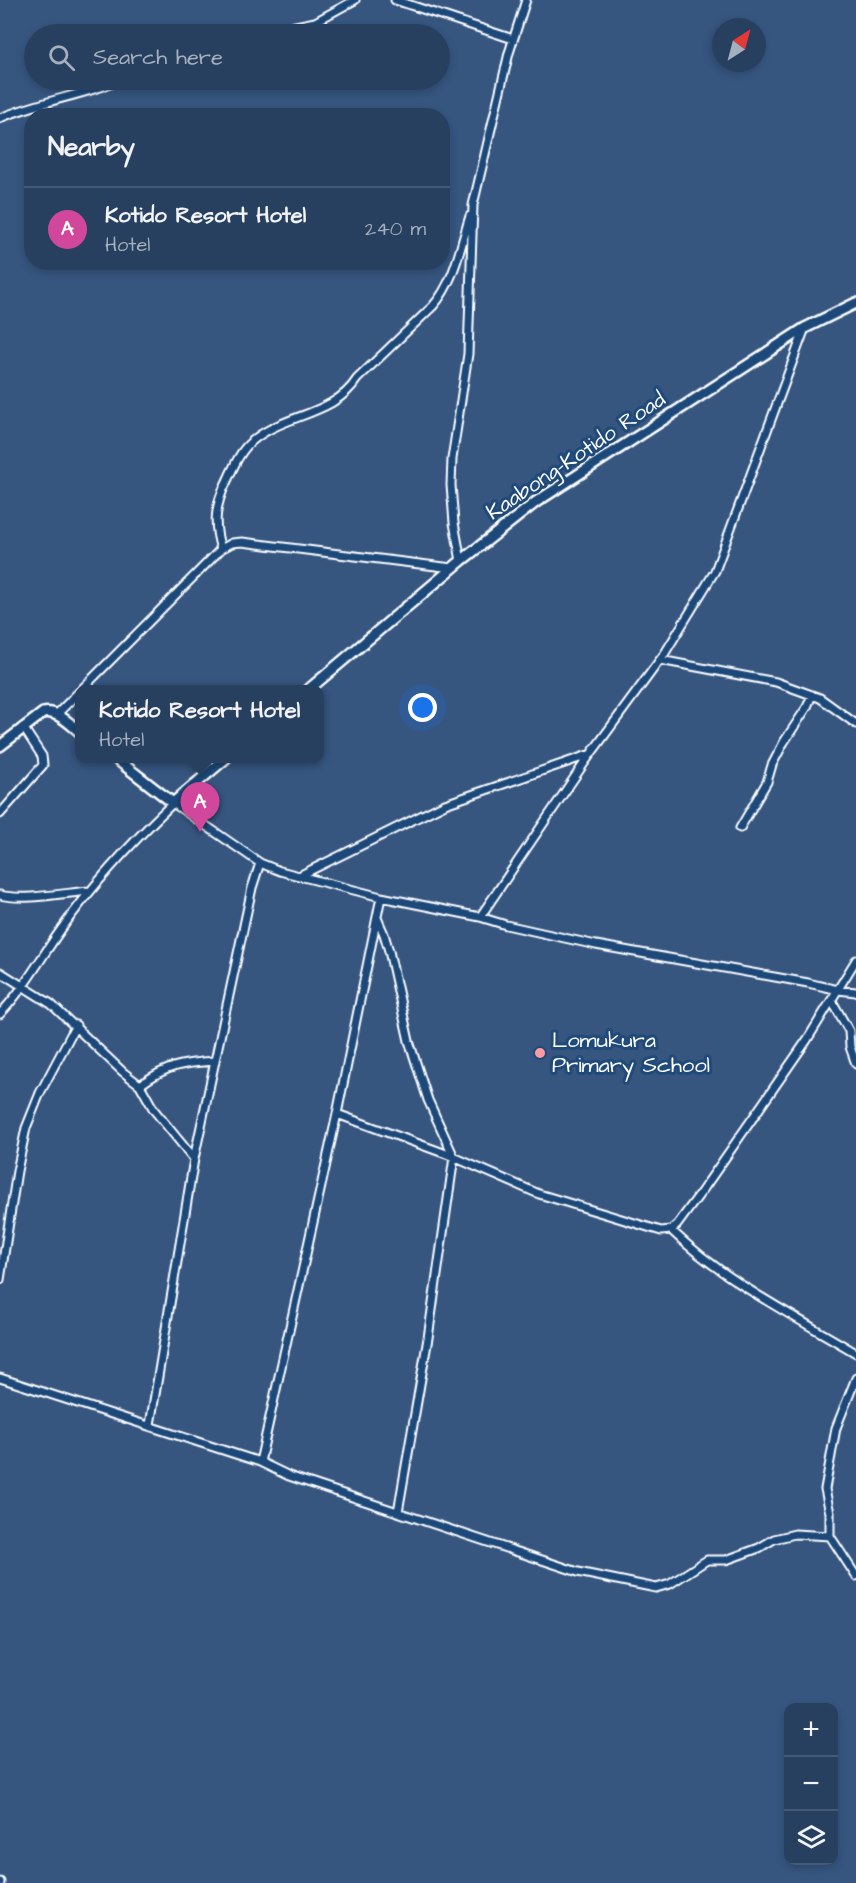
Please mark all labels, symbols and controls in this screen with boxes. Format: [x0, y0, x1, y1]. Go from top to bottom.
north arrow [712, 18, 766, 72]
search box [24, 24, 450, 90]
icon: search [45, 41, 78, 74]
text: Search here [93, 42, 223, 73]
text: Nearby [48, 129, 135, 165]
text: Kotido Resort Hotel [105, 200, 306, 231]
text: A [61, 215, 74, 243]
text: 240 m [365, 215, 426, 243]
text: Hotel [105, 231, 150, 259]
street label: Kaabong-Kotido Road [480, 384, 672, 529]
popup [75, 685, 324, 763]
your location [408, 693, 437, 722]
text: Kotido Resort Hotel [99, 695, 300, 726]
text: Hotel [99, 726, 144, 754]
pin: A [180, 782, 220, 832]
place label: Lomukura Primary School [552, 1025, 710, 1082]
marker: Lomukura Primary School [533, 1046, 547, 1060]
map controls [784, 1703, 838, 1865]
button: + [784, 1703, 838, 1757]
button: − [784, 1757, 838, 1811]
button: layers [784, 1811, 838, 1865]

